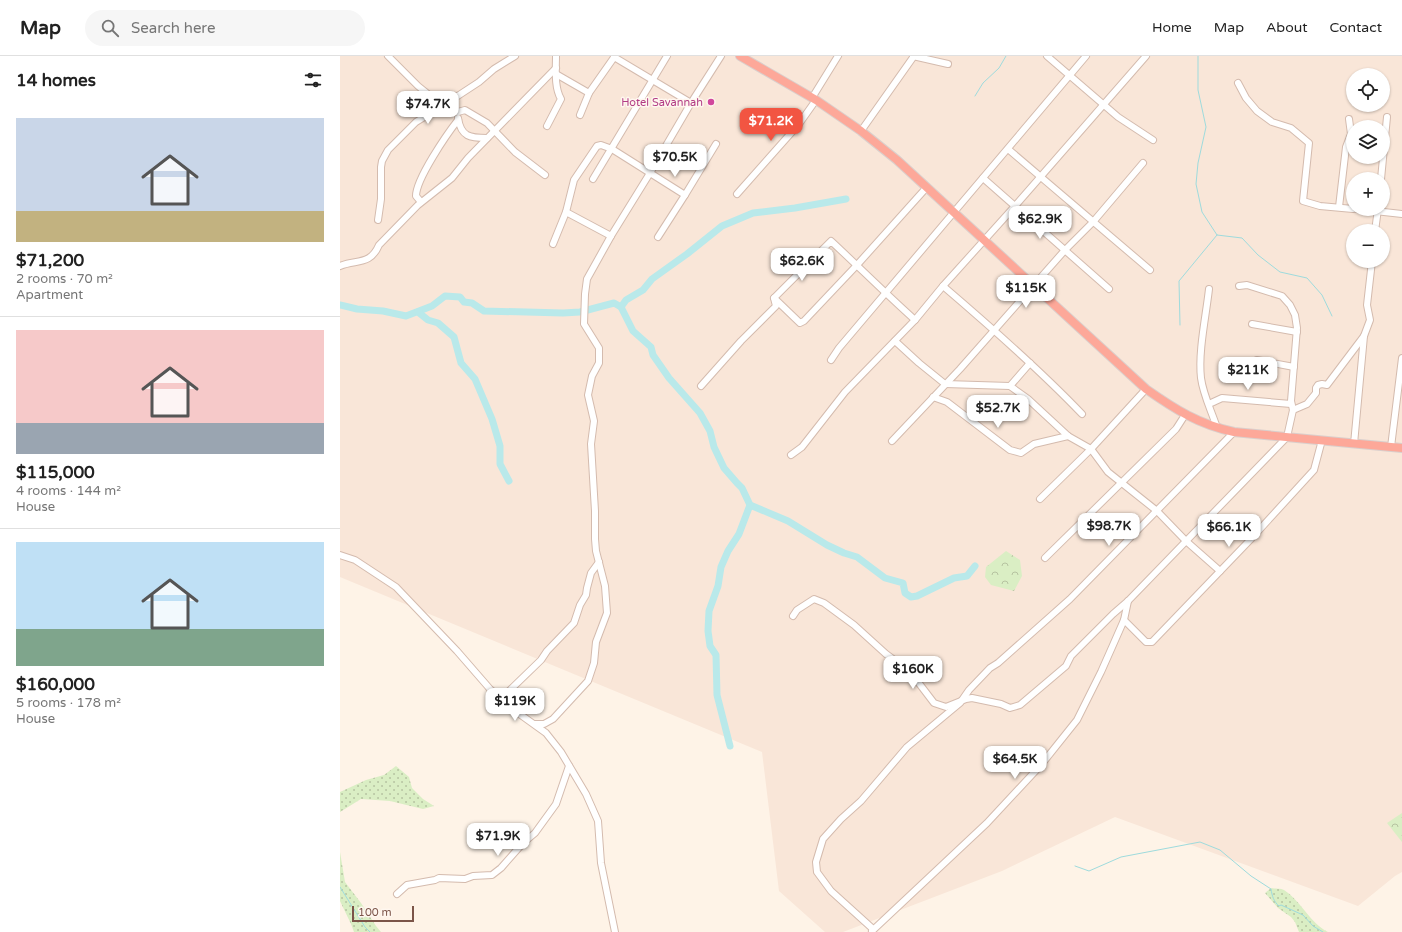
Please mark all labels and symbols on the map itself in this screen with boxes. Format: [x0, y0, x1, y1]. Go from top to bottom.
pin: $74.7K [395, 91, 461, 125]
place label: Hotel Savannah [621, 96, 703, 109]
marker: Hotel Savannah [706, 97, 716, 107]
pin: $71.2K [738, 108, 804, 142]
pin: $70.5K [642, 144, 708, 178]
pin: $62.9K [1007, 206, 1073, 240]
pin: $62.6K [769, 248, 835, 282]
pin: $115K [998, 275, 1054, 309]
pin: $211K [1220, 357, 1276, 391]
pin: $52.7K [965, 395, 1031, 429]
pin: $98.7K [1076, 513, 1142, 547]
pin: $66.1K [1196, 514, 1262, 548]
pin: $160K [885, 656, 941, 690]
pin: $119K [487, 688, 543, 722]
pin: $64.5K [982, 746, 1048, 780]
pin: $71.9K [465, 823, 531, 857]
scale bar [352, 904, 414, 923]

